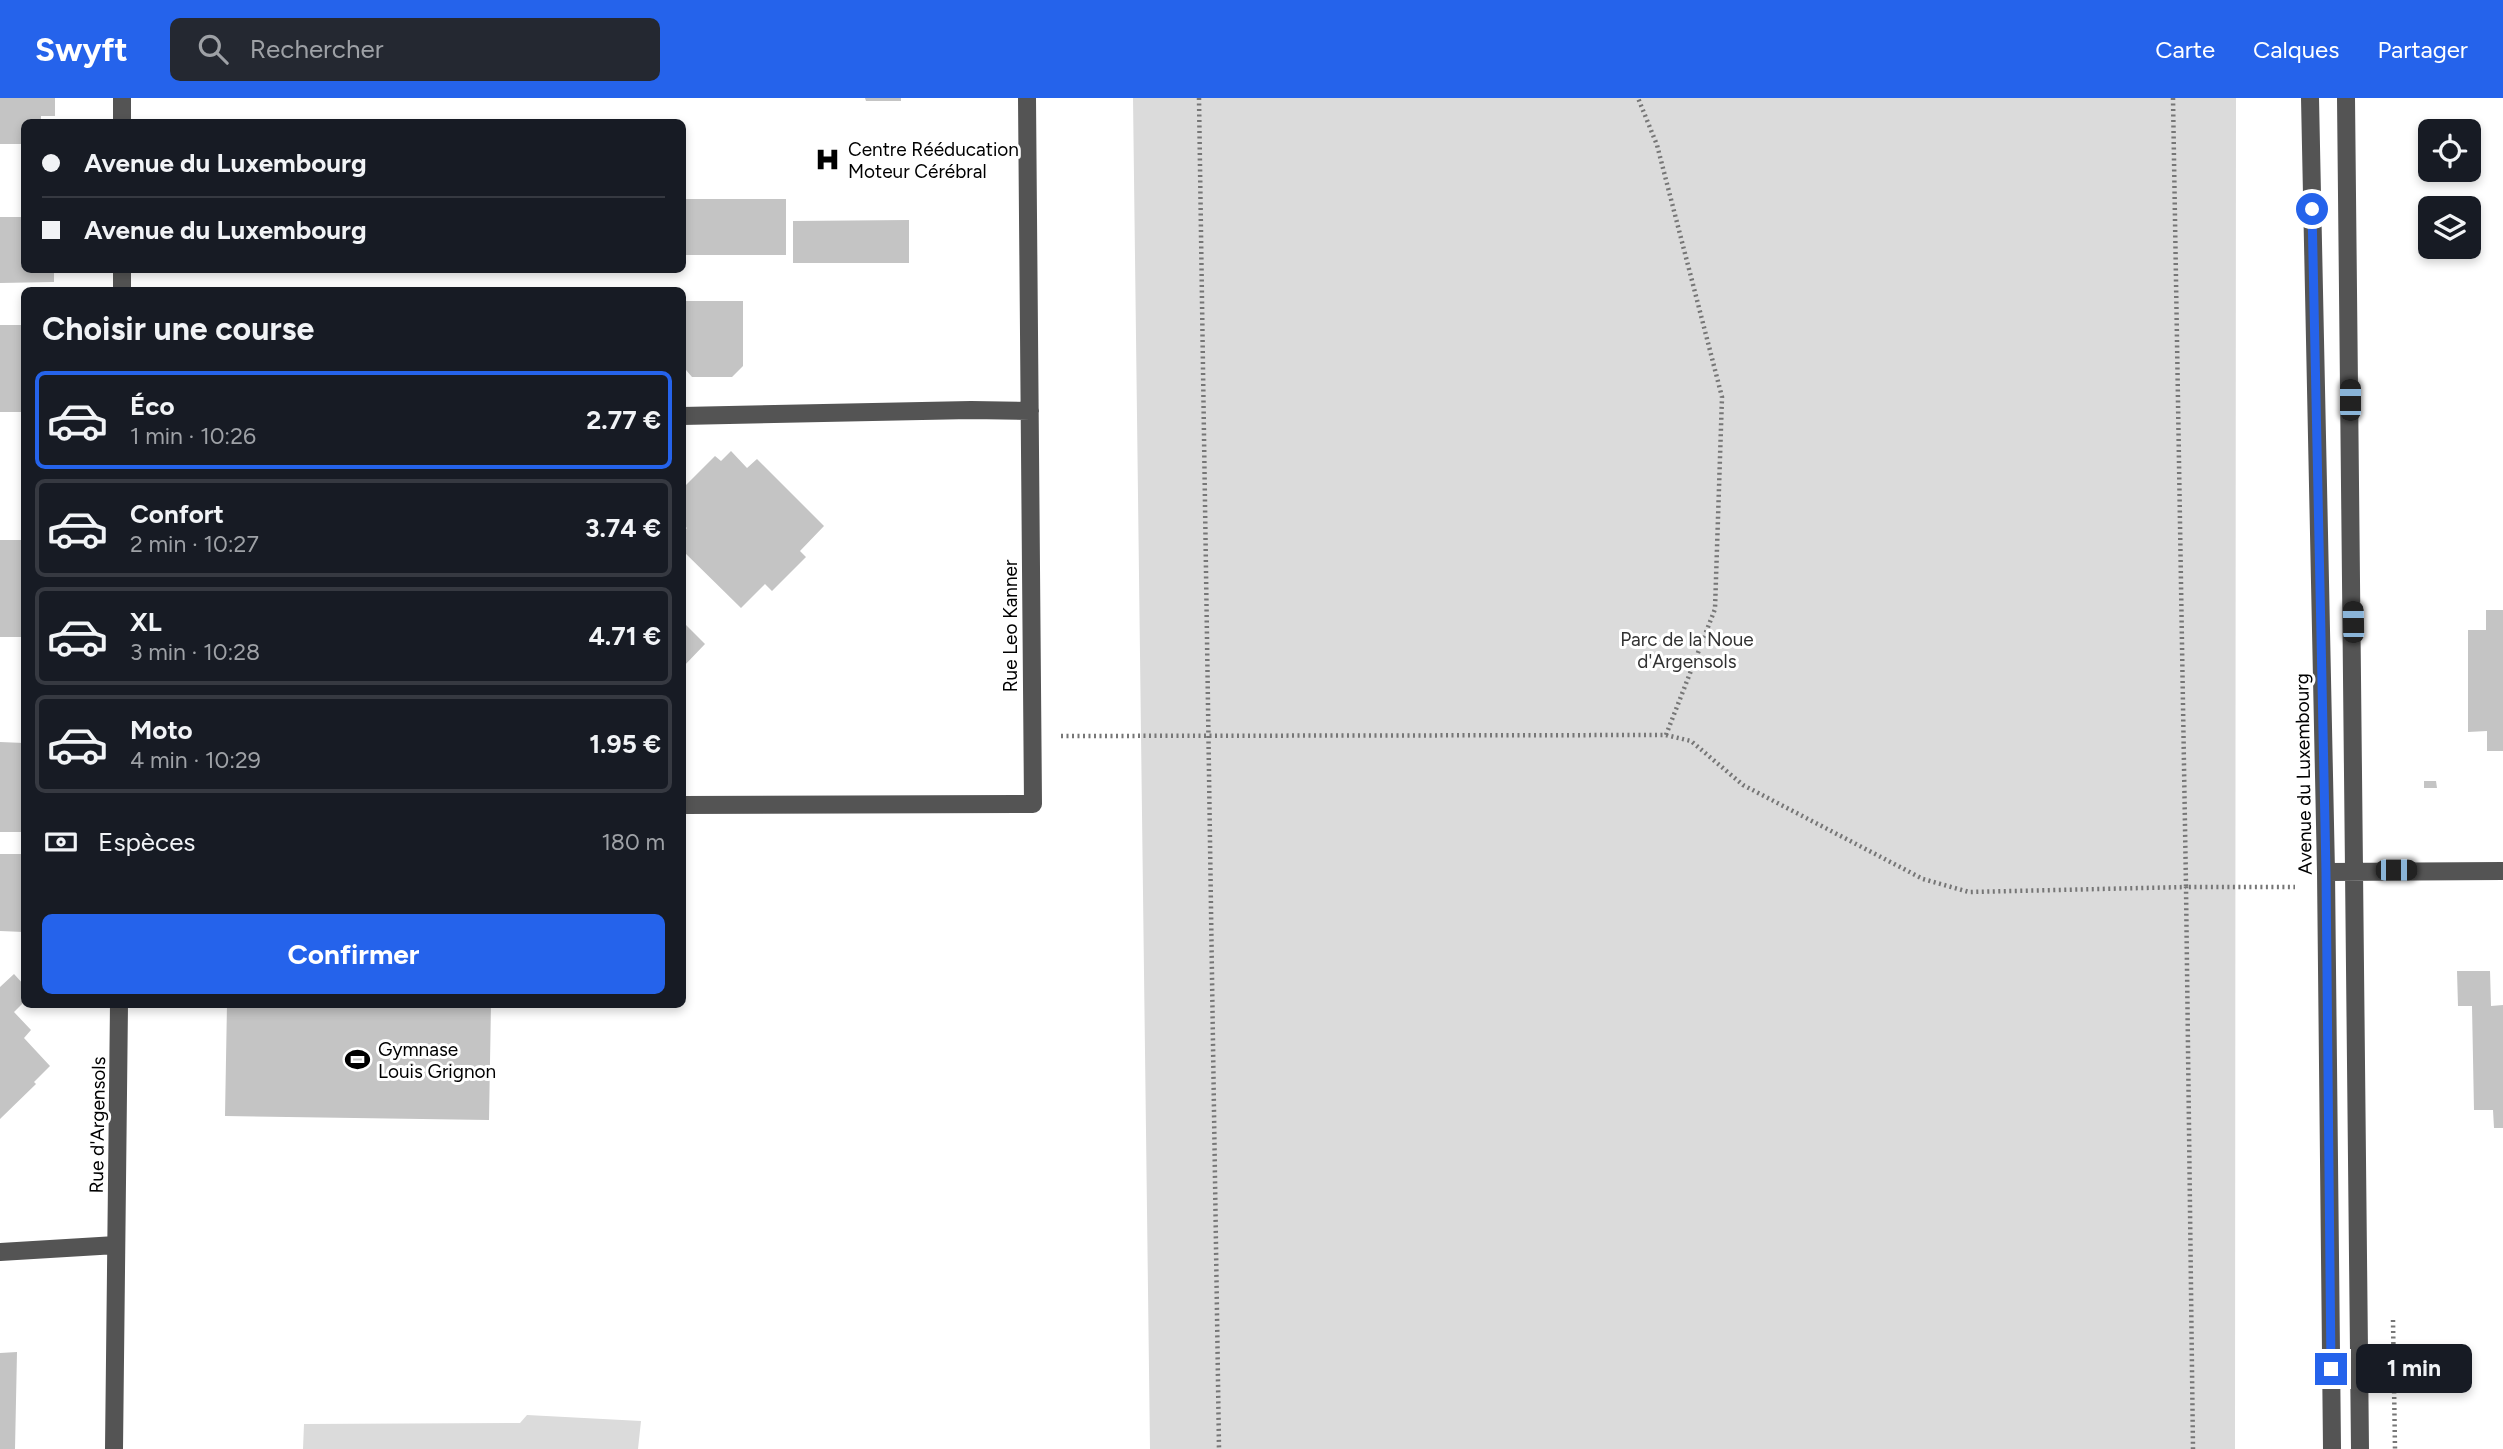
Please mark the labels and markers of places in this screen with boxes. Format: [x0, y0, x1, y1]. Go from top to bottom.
place label: Centre Rééducation Moteur Cérébral [848, 138, 1019, 183]
hospital icon: Centre Rééducation Moteur Cérébral [814, 146, 842, 174]
place label: Gymnase Louis Grignon [378, 1038, 496, 1083]
sports icon: Gymnase Louis Grignon [344, 1046, 372, 1074]

